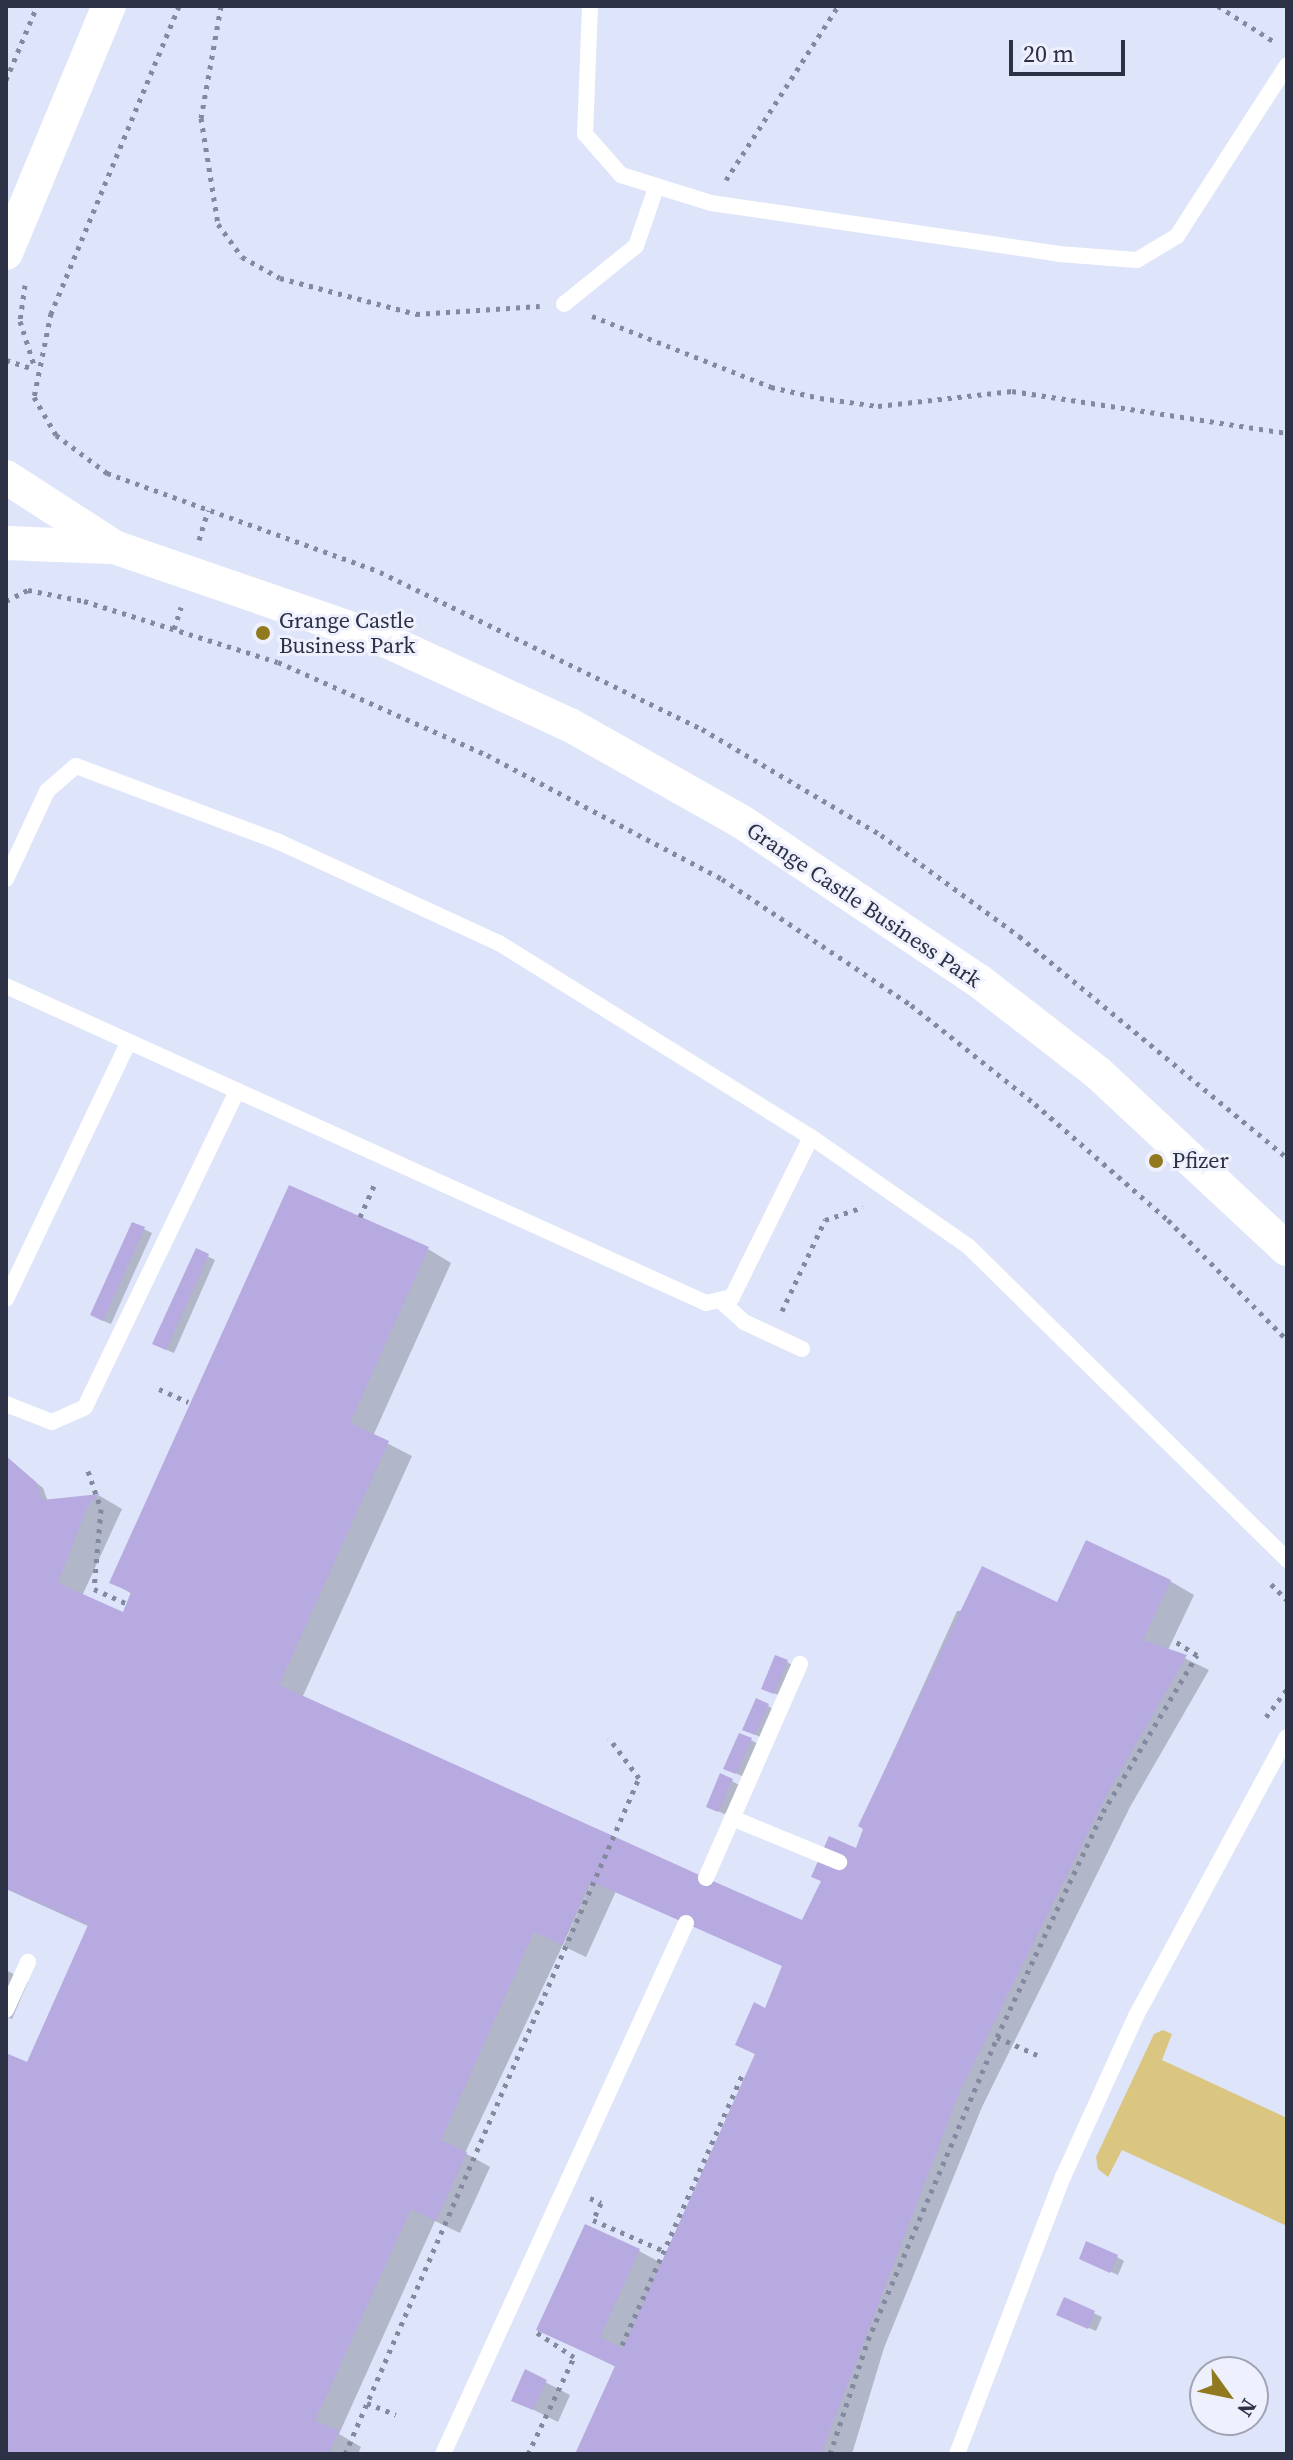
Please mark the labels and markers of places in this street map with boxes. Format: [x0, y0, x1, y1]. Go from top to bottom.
place label: Grange Castle Business Park [279, 607, 415, 658]
marker: Grange Castle Business Park [254, 624, 272, 642]
place label: Pfizer [1172, 1148, 1229, 1174]
marker: Pfizer [1147, 1152, 1165, 1170]

